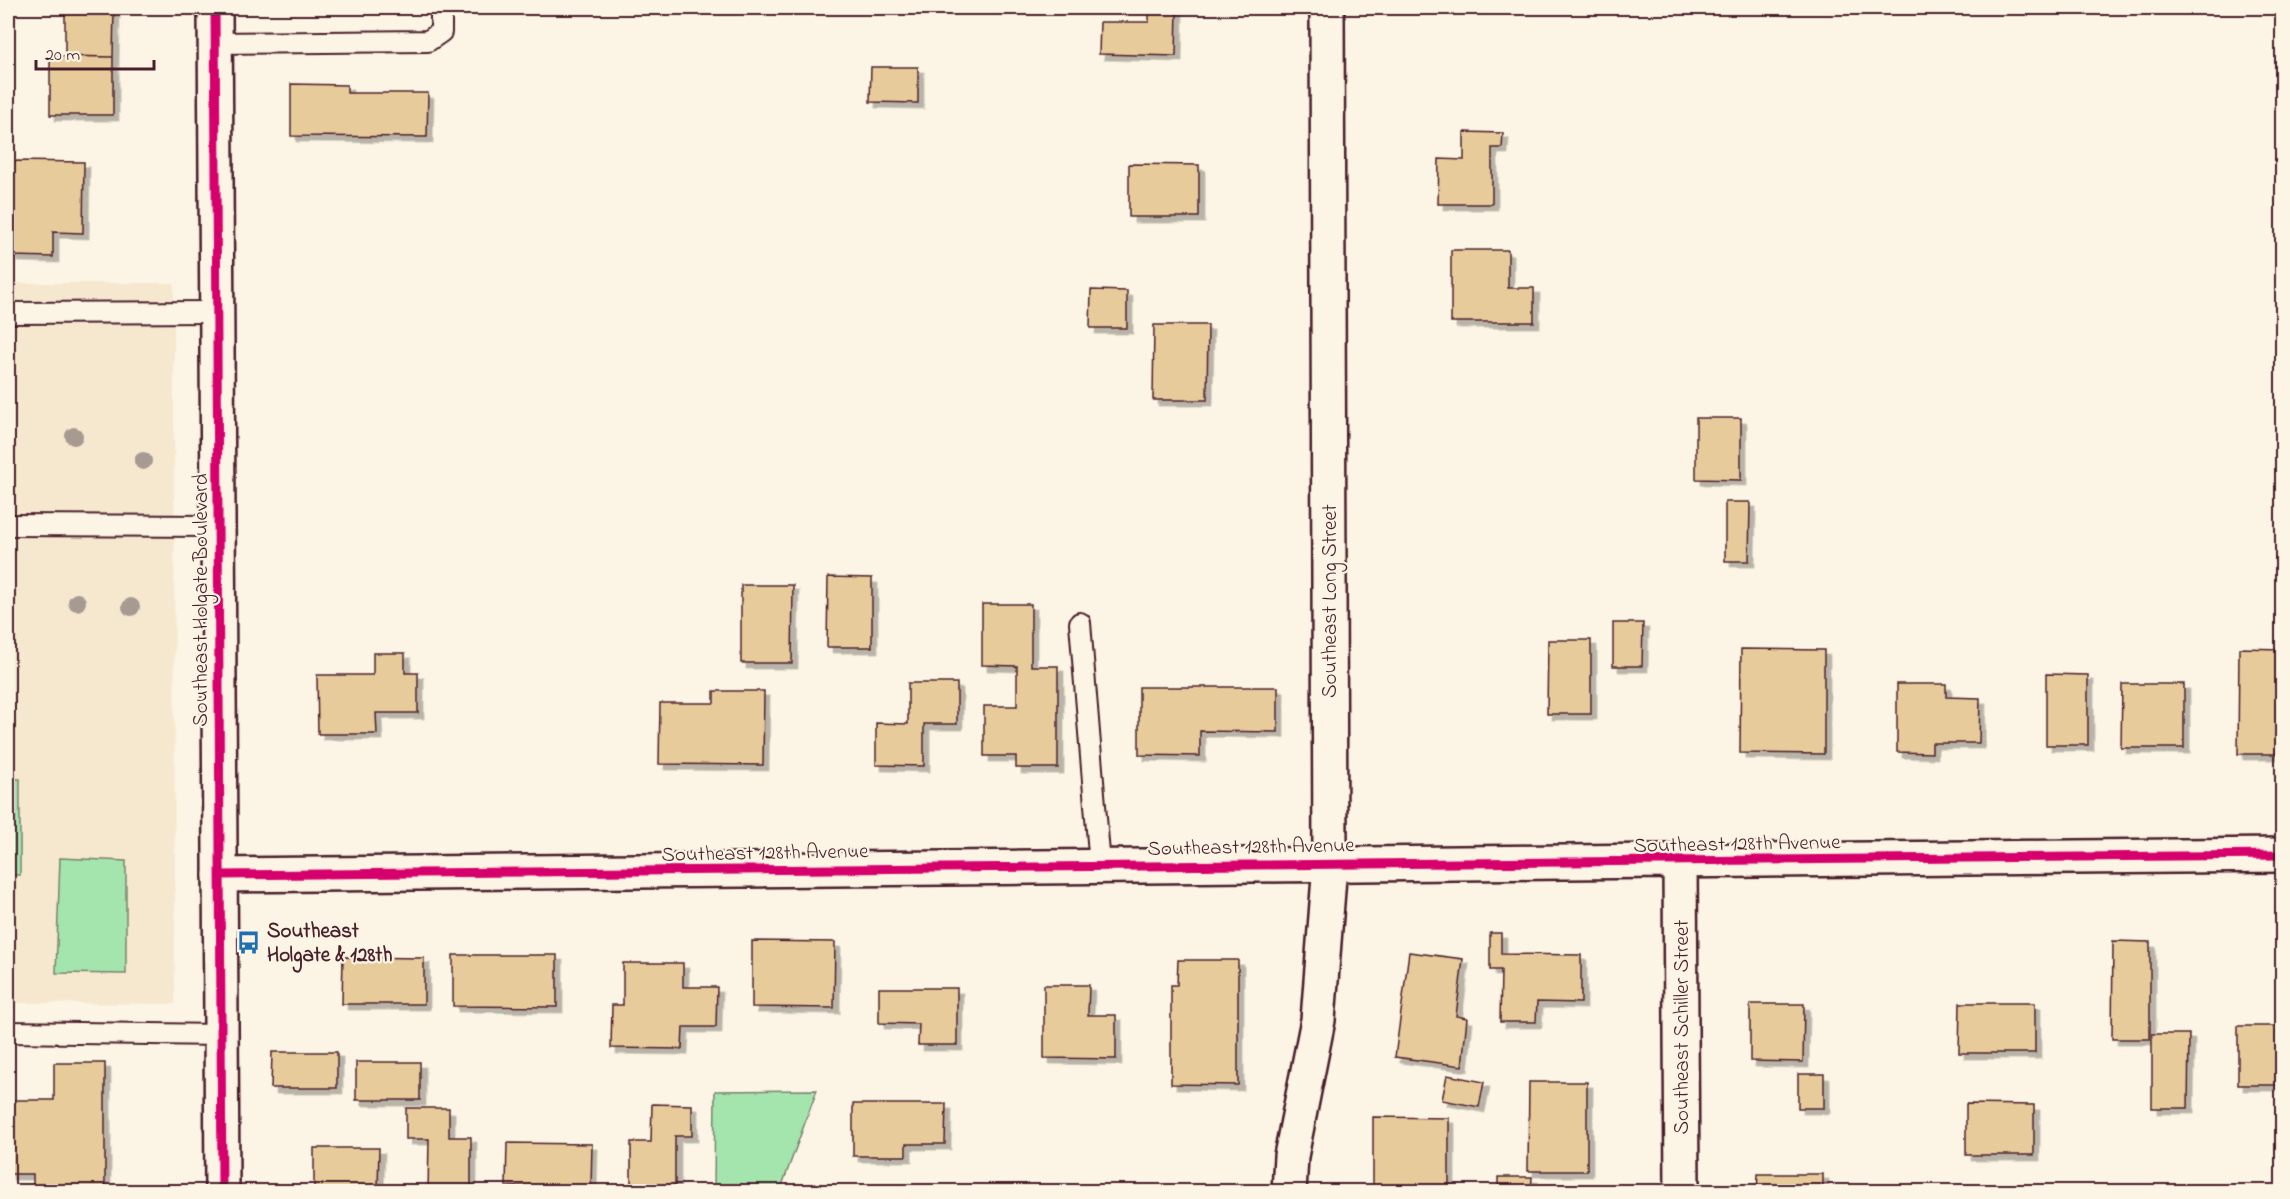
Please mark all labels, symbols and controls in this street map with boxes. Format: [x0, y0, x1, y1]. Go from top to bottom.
scale bar [36, 33, 154, 71]
text: 20 m [45, 43, 80, 69]
street label: Southeast Holgate Boulevard [187, 473, 219, 727]
street label: Southeast Long Street [1316, 504, 1348, 698]
street label: Southeast 128th Avenue [1633, 828, 1841, 862]
street label: Southeast 128th Avenue [1147, 831, 1355, 865]
street label: Southeast 128th Avenue [661, 837, 869, 871]
place label: Southeast Holgate & 128th [267, 917, 392, 973]
street label: Southeast Schiller Street [1668, 920, 1698, 1134]
bus stop icon: Southeast Holgate & 128th [236, 929, 262, 955]

